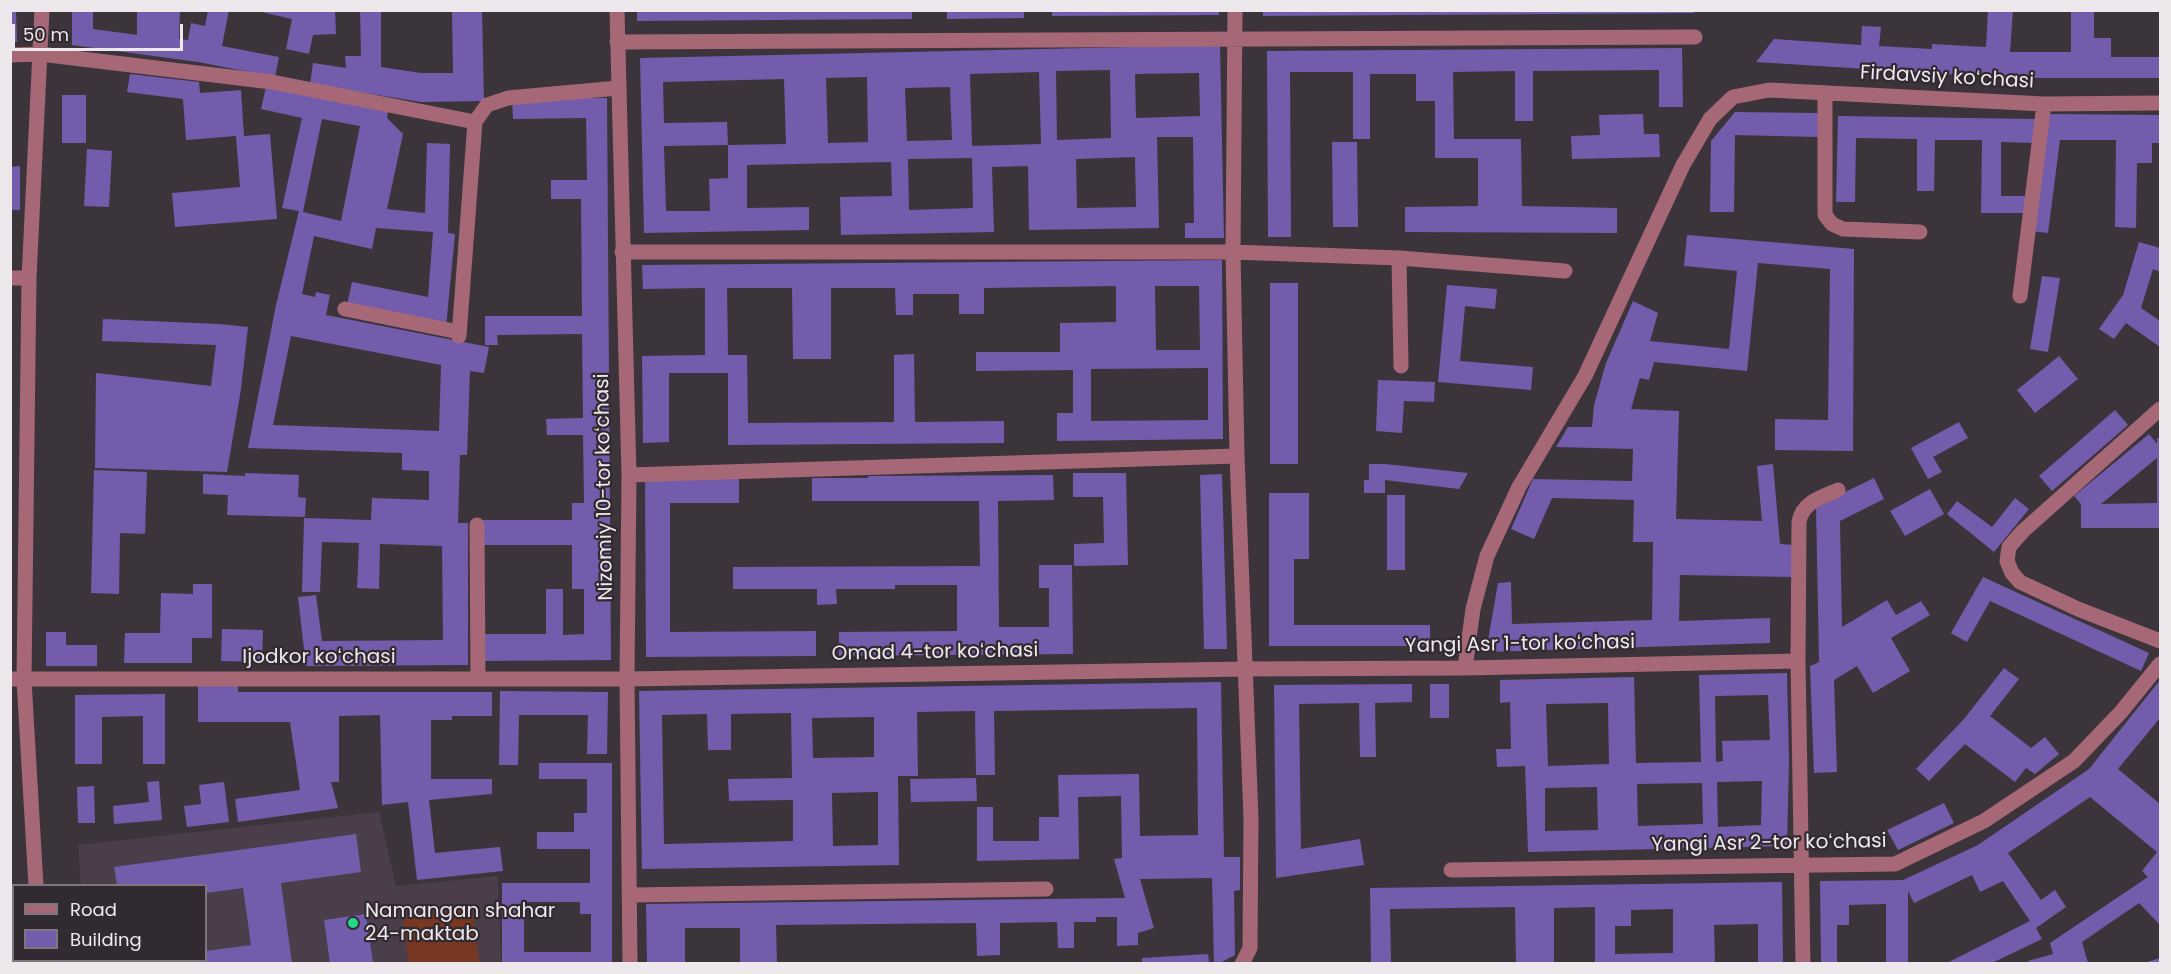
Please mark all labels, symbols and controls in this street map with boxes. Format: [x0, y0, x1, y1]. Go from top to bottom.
scale bar [15, 12, 186, 50]
text: 50 m [23, 22, 69, 47]
street label: Firdavsiy koʻchasi [1859, 61, 2035, 95]
street label: Nizomiy 10-tor koʻchasi [591, 373, 619, 601]
street label: Yangi Asr 1-tor koʻchasi [1405, 631, 1635, 659]
street label: Omad 4-tor koʻchasi [832, 639, 1038, 667]
street label: Ijodkor koʻchasi [242, 646, 396, 670]
street label: Yangi Asr 2-tor koʻchasi [1651, 830, 1887, 858]
legend [12, 884, 207, 962]
text: Road [70, 897, 117, 922]
place label: Namangan shahar 24-maktab [365, 900, 555, 947]
marker: Namangan shahar 24-maktab [346, 916, 360, 930]
text: Building [70, 927, 142, 952]

